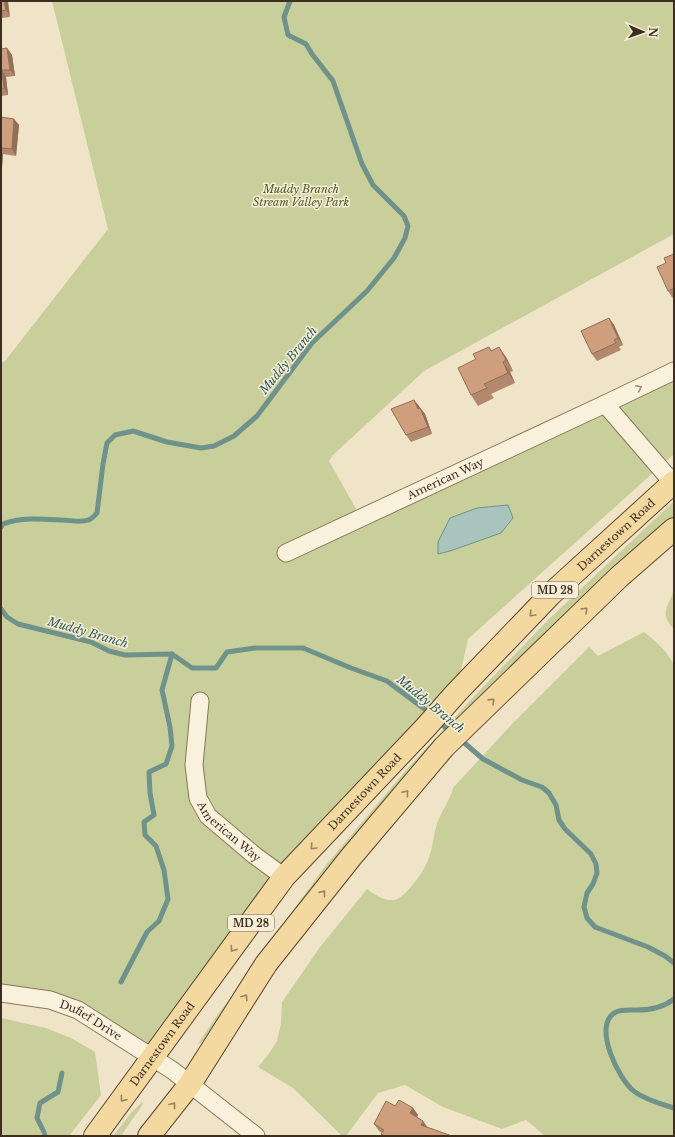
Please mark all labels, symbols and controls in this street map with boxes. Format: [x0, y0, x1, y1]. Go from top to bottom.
north arrow [623, 12, 663, 52]
text: N [646, 27, 660, 38]
park label: Muddy Branch Stream Valley Park [253, 182, 350, 209]
water label: Muddy Branch [255, 323, 320, 398]
one-way arrow [635, 385, 643, 392]
street label: American Way [404, 455, 486, 503]
street label: Darnestown Road [574, 495, 659, 574]
road number: MD 28 [532, 582, 578, 598]
one-way arrow [580, 607, 588, 615]
one-way arrow [529, 609, 536, 617]
water label: Muddy Branch [45, 613, 130, 651]
water label: Muddy Branch [393, 671, 468, 736]
one-way arrow [487, 698, 495, 706]
street label: Darnestown Road [325, 750, 405, 833]
one-way arrow [401, 790, 408, 798]
street label: American Way [194, 798, 264, 865]
one-way arrow [310, 842, 318, 850]
one-way arrow [318, 891, 325, 898]
road number: MD 28 [228, 915, 274, 931]
one-way arrow [231, 944, 238, 951]
one-way arrow [240, 994, 248, 1001]
street label: Dufief Drive [58, 997, 124, 1043]
street label: Darnestown Road [127, 999, 198, 1089]
one-way arrow [121, 1094, 128, 1101]
one-way arrow [168, 1103, 175, 1110]

